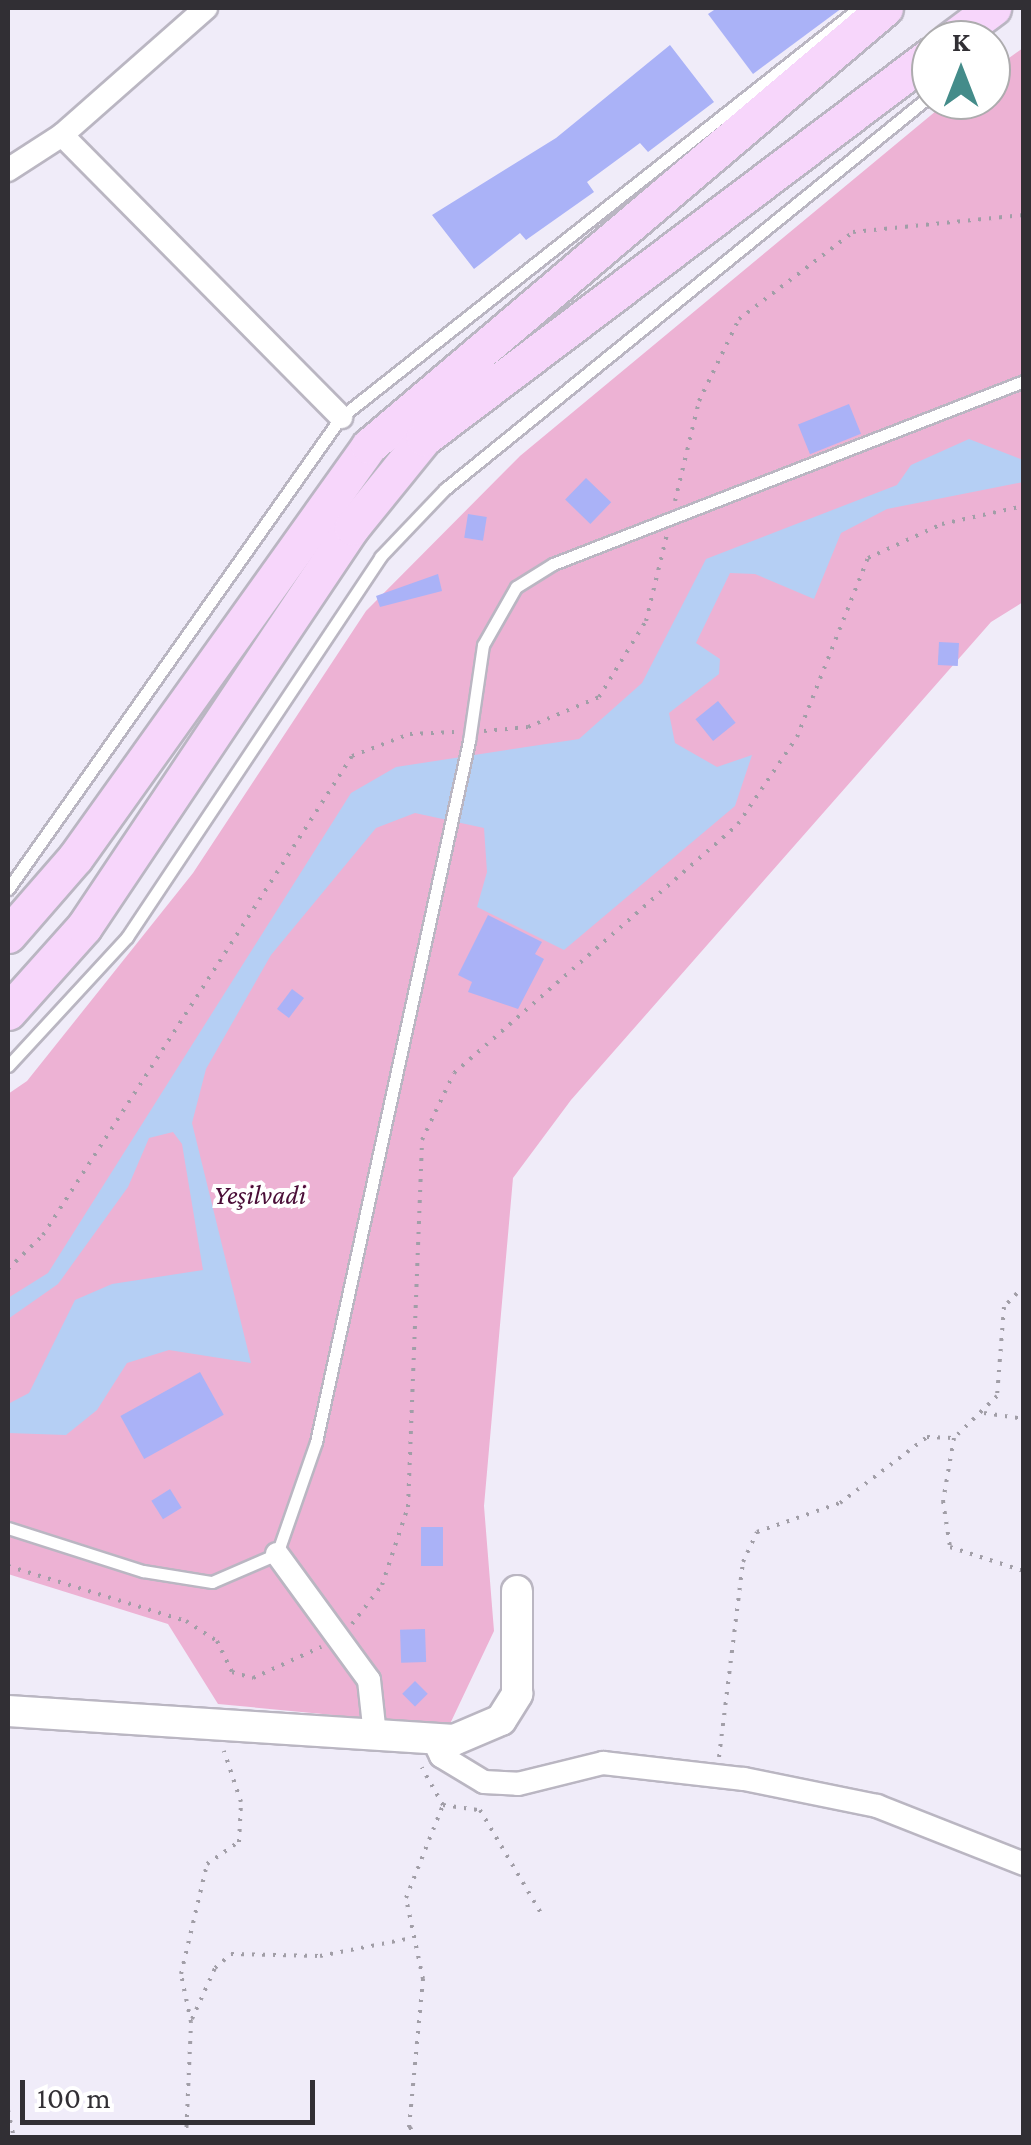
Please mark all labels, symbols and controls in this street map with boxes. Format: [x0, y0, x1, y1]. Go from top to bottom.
north arrow [911, 20, 1011, 120]
text: K [952, 26, 970, 57]
park label: Yeşilvadi [214, 1178, 306, 1212]
scale bar [25, 2060, 320, 2122]
text: 100 m [37, 2081, 111, 2114]

